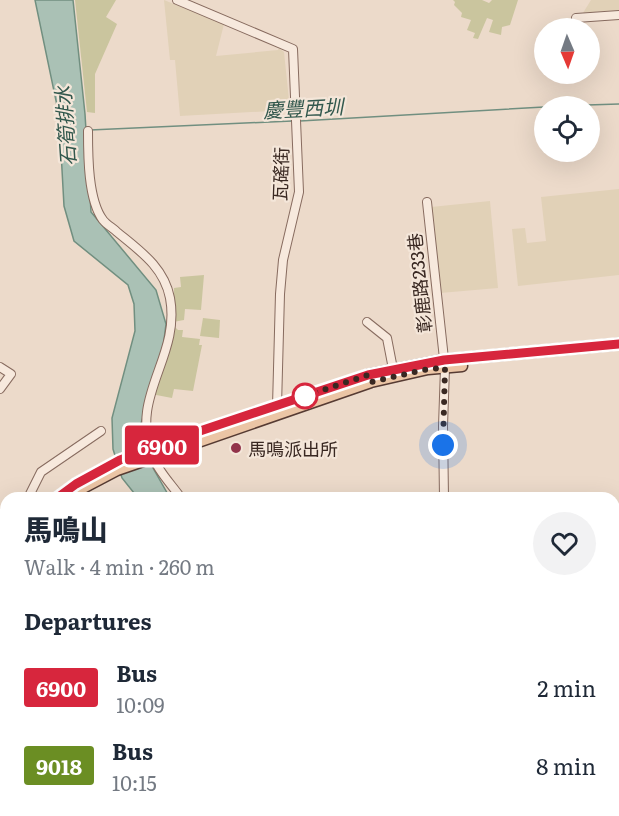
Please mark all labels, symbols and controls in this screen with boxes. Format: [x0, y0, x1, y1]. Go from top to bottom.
north arrow [534, 18, 600, 84]
map controls [534, 18, 600, 162]
water label: 石筍排水 [46, 84, 82, 167]
water label: 慶豐西圳 [262, 90, 347, 124]
button: locate [534, 96, 600, 162]
street label: 瓦磘街 [266, 147, 294, 201]
street label: 彰鹿路233巷 [400, 232, 438, 334]
unlabelled marker [292, 383, 318, 409]
line badge: 6900 [120, 426, 204, 464]
text: 6900 [137, 430, 187, 461]
your location [428, 430, 458, 460]
place label: 馬鳴派出所 [248, 435, 338, 462]
marker: 馬鳴派出所 [229, 441, 243, 455]
text: 馬鳴山 [24, 507, 108, 549]
button: heart [533, 512, 596, 575]
text: Walk · 4 min · 260 m [24, 551, 215, 581]
text: Departures [24, 604, 151, 637]
text: Bus [116, 656, 157, 689]
text: 2 min [537, 671, 596, 704]
text: 6900 [36, 672, 86, 703]
text: 10:09 [116, 689, 165, 719]
text: Bus [112, 734, 153, 767]
text: 8 min [536, 749, 596, 782]
text: 9018 [36, 750, 82, 781]
text: 10:15 [112, 767, 157, 797]

